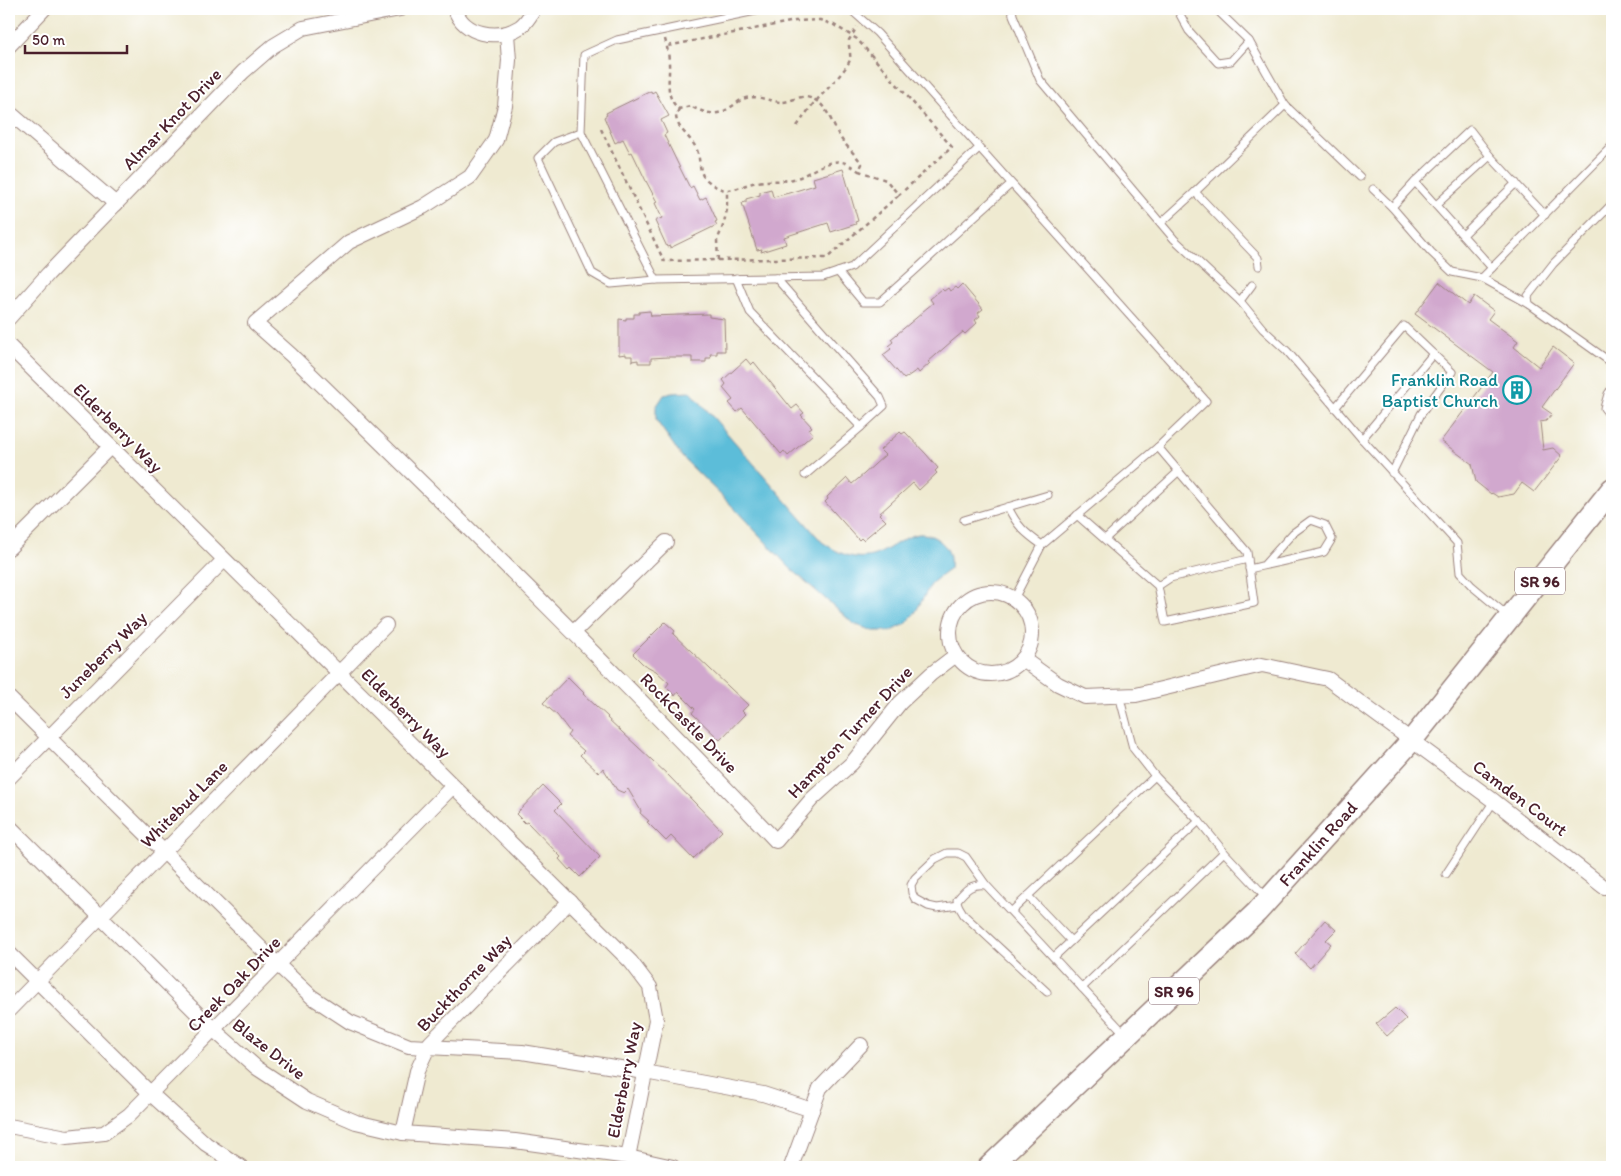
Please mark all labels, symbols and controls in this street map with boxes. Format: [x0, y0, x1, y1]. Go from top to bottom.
scale bar [25, 22, 128, 54]
text: 50 m [32, 31, 65, 49]
street label: Almar Knot Drive [118, 63, 226, 175]
place label: Franklin Road Baptist Church [1382, 369, 1498, 412]
building icon: Franklin Road Baptist Church [1502, 375, 1532, 405]
street label: Elderberry Way [69, 379, 168, 478]
road number: SR 96 [1515, 568, 1565, 594]
street label: Juneberry Way [55, 606, 152, 703]
street label: Hampton Turner Drive [783, 661, 917, 803]
street label: Elderberry Way [357, 664, 456, 763]
street label: RockCastle Drive [635, 668, 743, 778]
street label: Camden Court [1468, 755, 1572, 841]
street label: Whitebud Lane [136, 756, 232, 852]
street label: Franklin Road [1274, 797, 1362, 891]
street label: Buckthorne Way [412, 929, 516, 1036]
street label: Creek Oak Drive [183, 931, 285, 1037]
road number: SR 96 [1149, 978, 1199, 1004]
street label: Blaze Drive [228, 1014, 310, 1084]
street label: Elderberry Way [602, 1019, 646, 1140]

